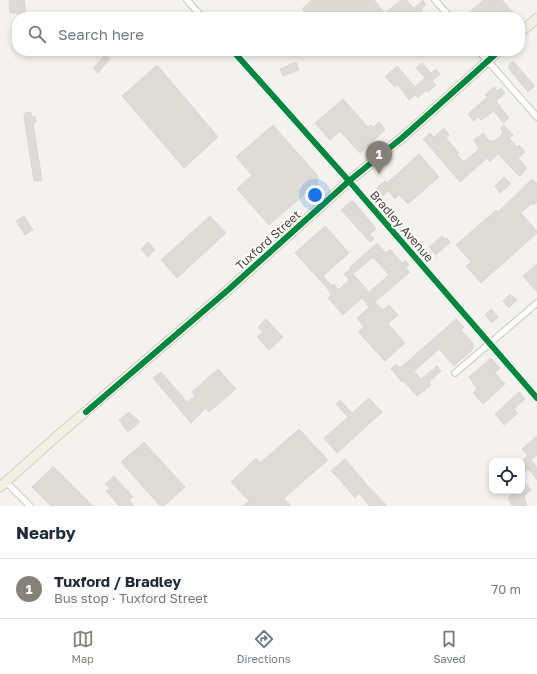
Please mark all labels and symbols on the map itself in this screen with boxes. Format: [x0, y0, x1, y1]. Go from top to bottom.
pin: 1 [366, 141, 392, 174]
your location [305, 185, 325, 205]
street label: Bradley Avenue [367, 187, 437, 265]
street label: Tuxford Street [232, 207, 304, 273]

